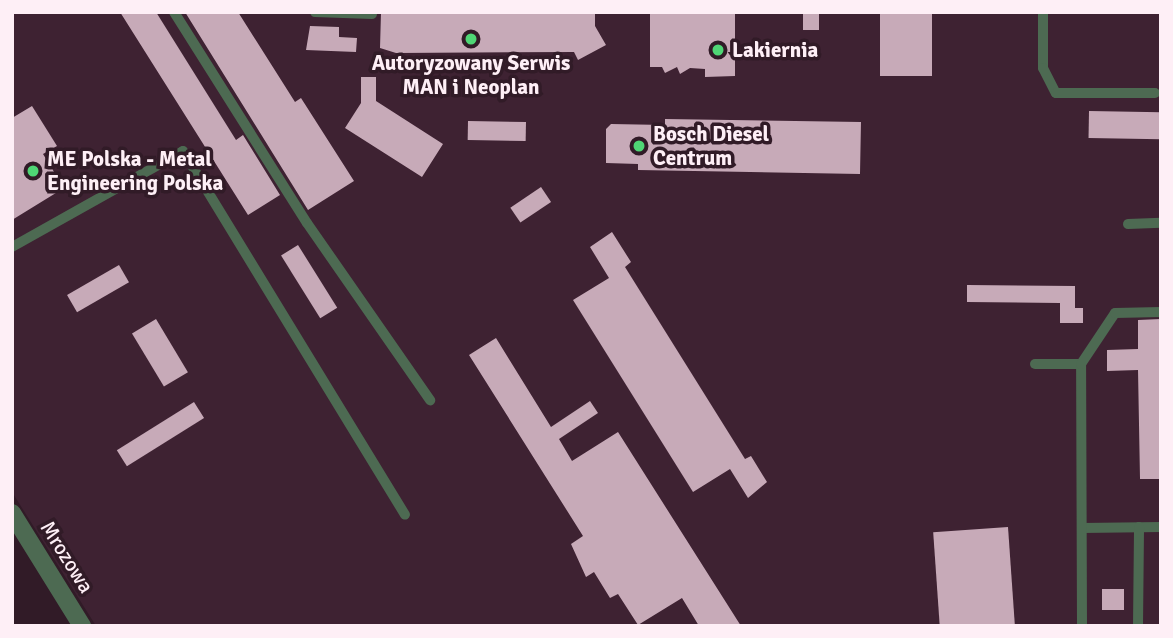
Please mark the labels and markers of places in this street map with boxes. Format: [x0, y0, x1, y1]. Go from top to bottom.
marker: Autoryzowany Serwis MAN i Neoplan [463, 31, 479, 47]
place label: Lakiernia [732, 37, 818, 63]
marker: Lakiernia [710, 42, 726, 58]
place label: Autoryzowany Serwis MAN i Neoplan [372, 50, 570, 100]
place label: Bosch Diesel Centrum [653, 121, 769, 171]
marker: Bosch Diesel Centrum [631, 138, 647, 154]
place label: ME Polska - Metal Engineering Polska [47, 146, 223, 196]
marker: ME Polska - Metal Engineering Polska [25, 163, 41, 179]

